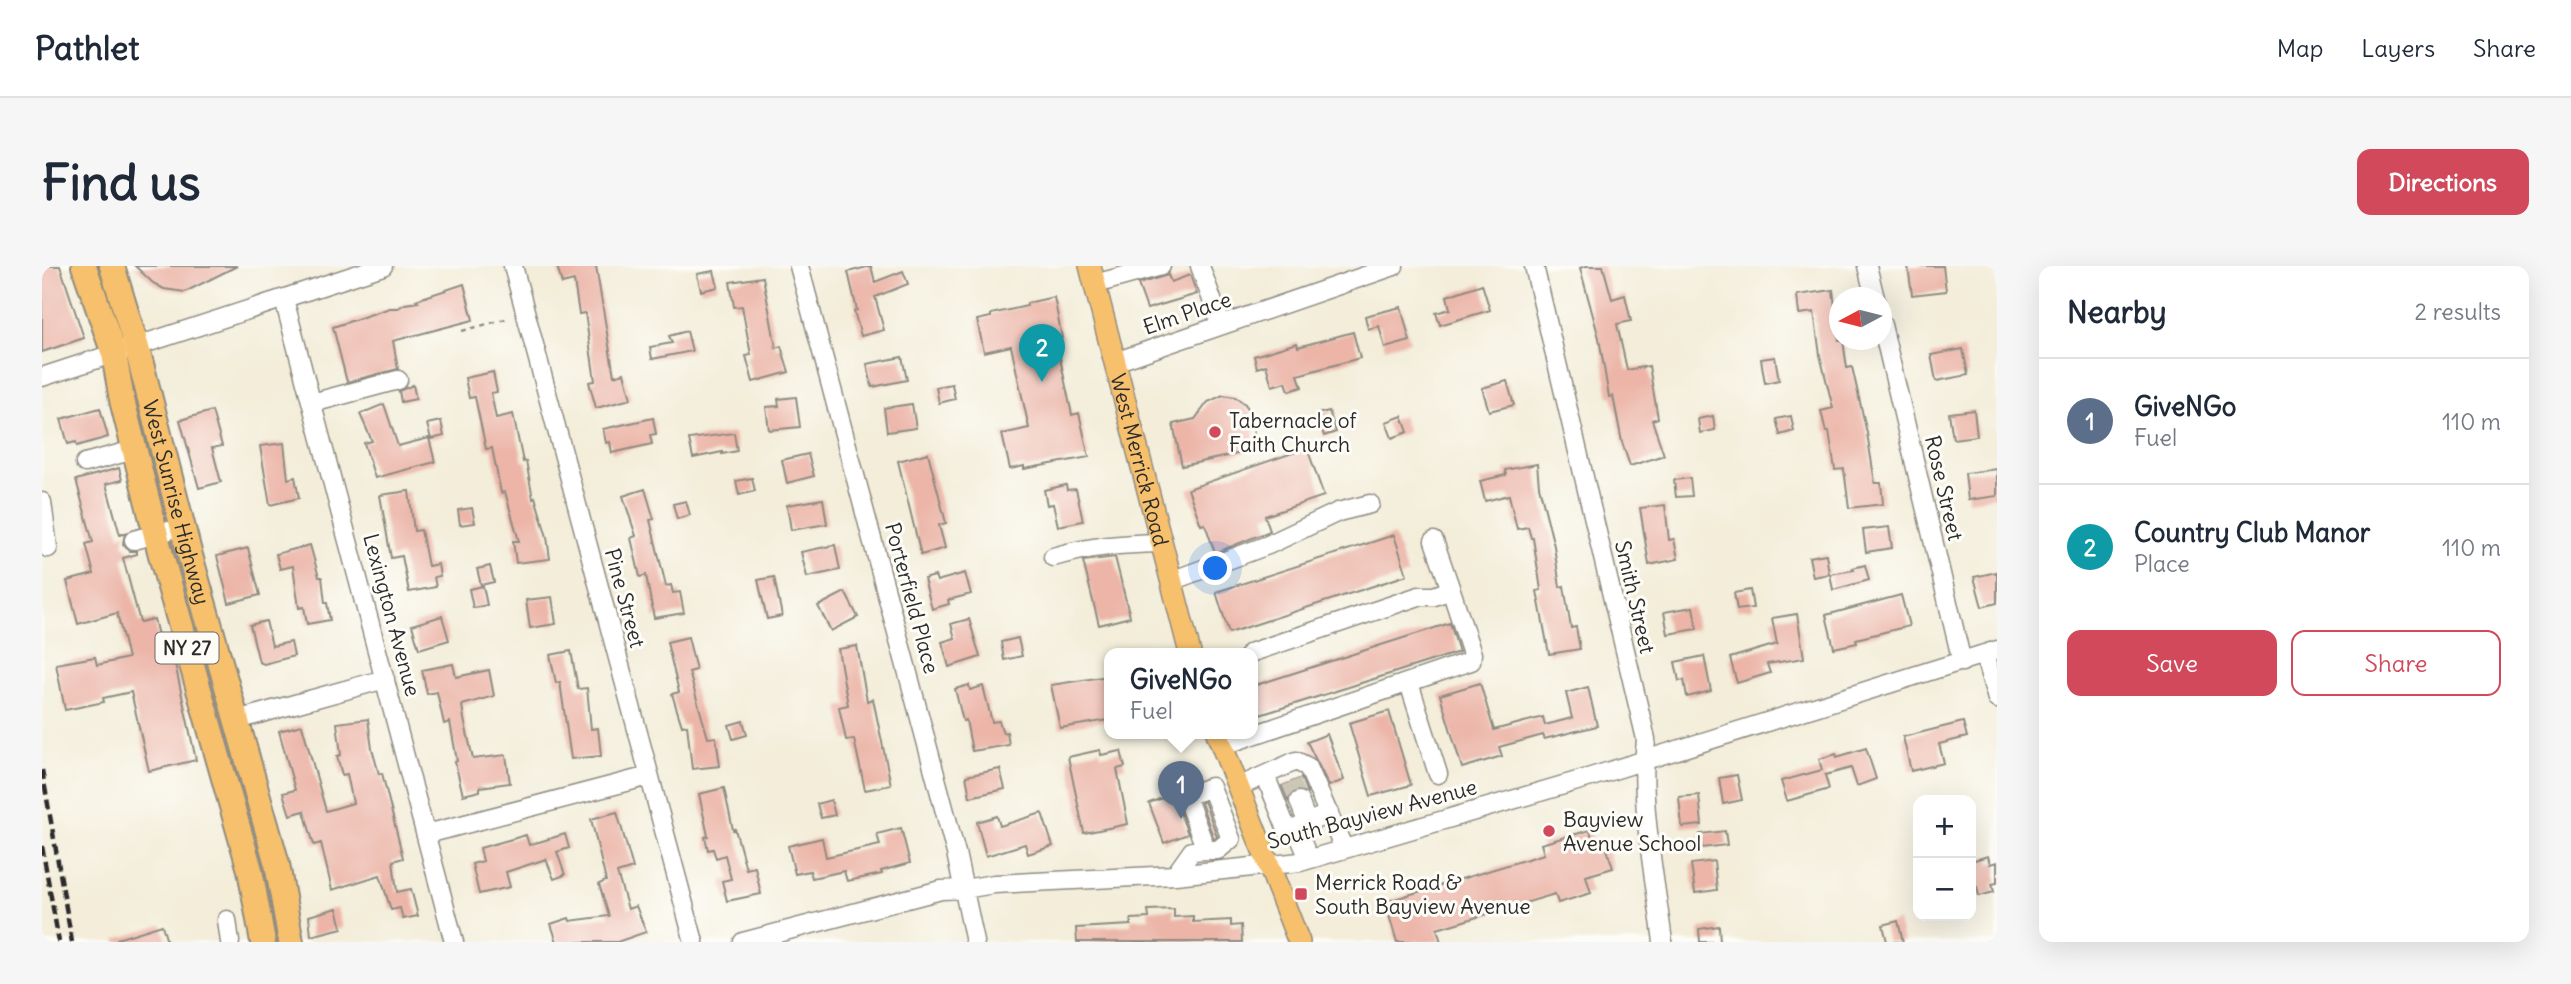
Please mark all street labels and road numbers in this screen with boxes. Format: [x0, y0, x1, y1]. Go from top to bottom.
street label: Elm Place [1139, 285, 1235, 341]
street label: West Merrick Road [1105, 371, 1175, 549]
street label: West Sunrise Highway [137, 397, 217, 608]
street label: Rose Street [1919, 433, 1969, 543]
street label: Porterfield Place [879, 520, 945, 676]
street label: Lexington Avenue [357, 531, 427, 699]
street label: Smith Street [1609, 538, 1661, 656]
street label: Pine Street [599, 545, 651, 651]
road number: NY 27 [156, 632, 218, 664]
street label: South Bayview Avenue [1264, 773, 1480, 855]

